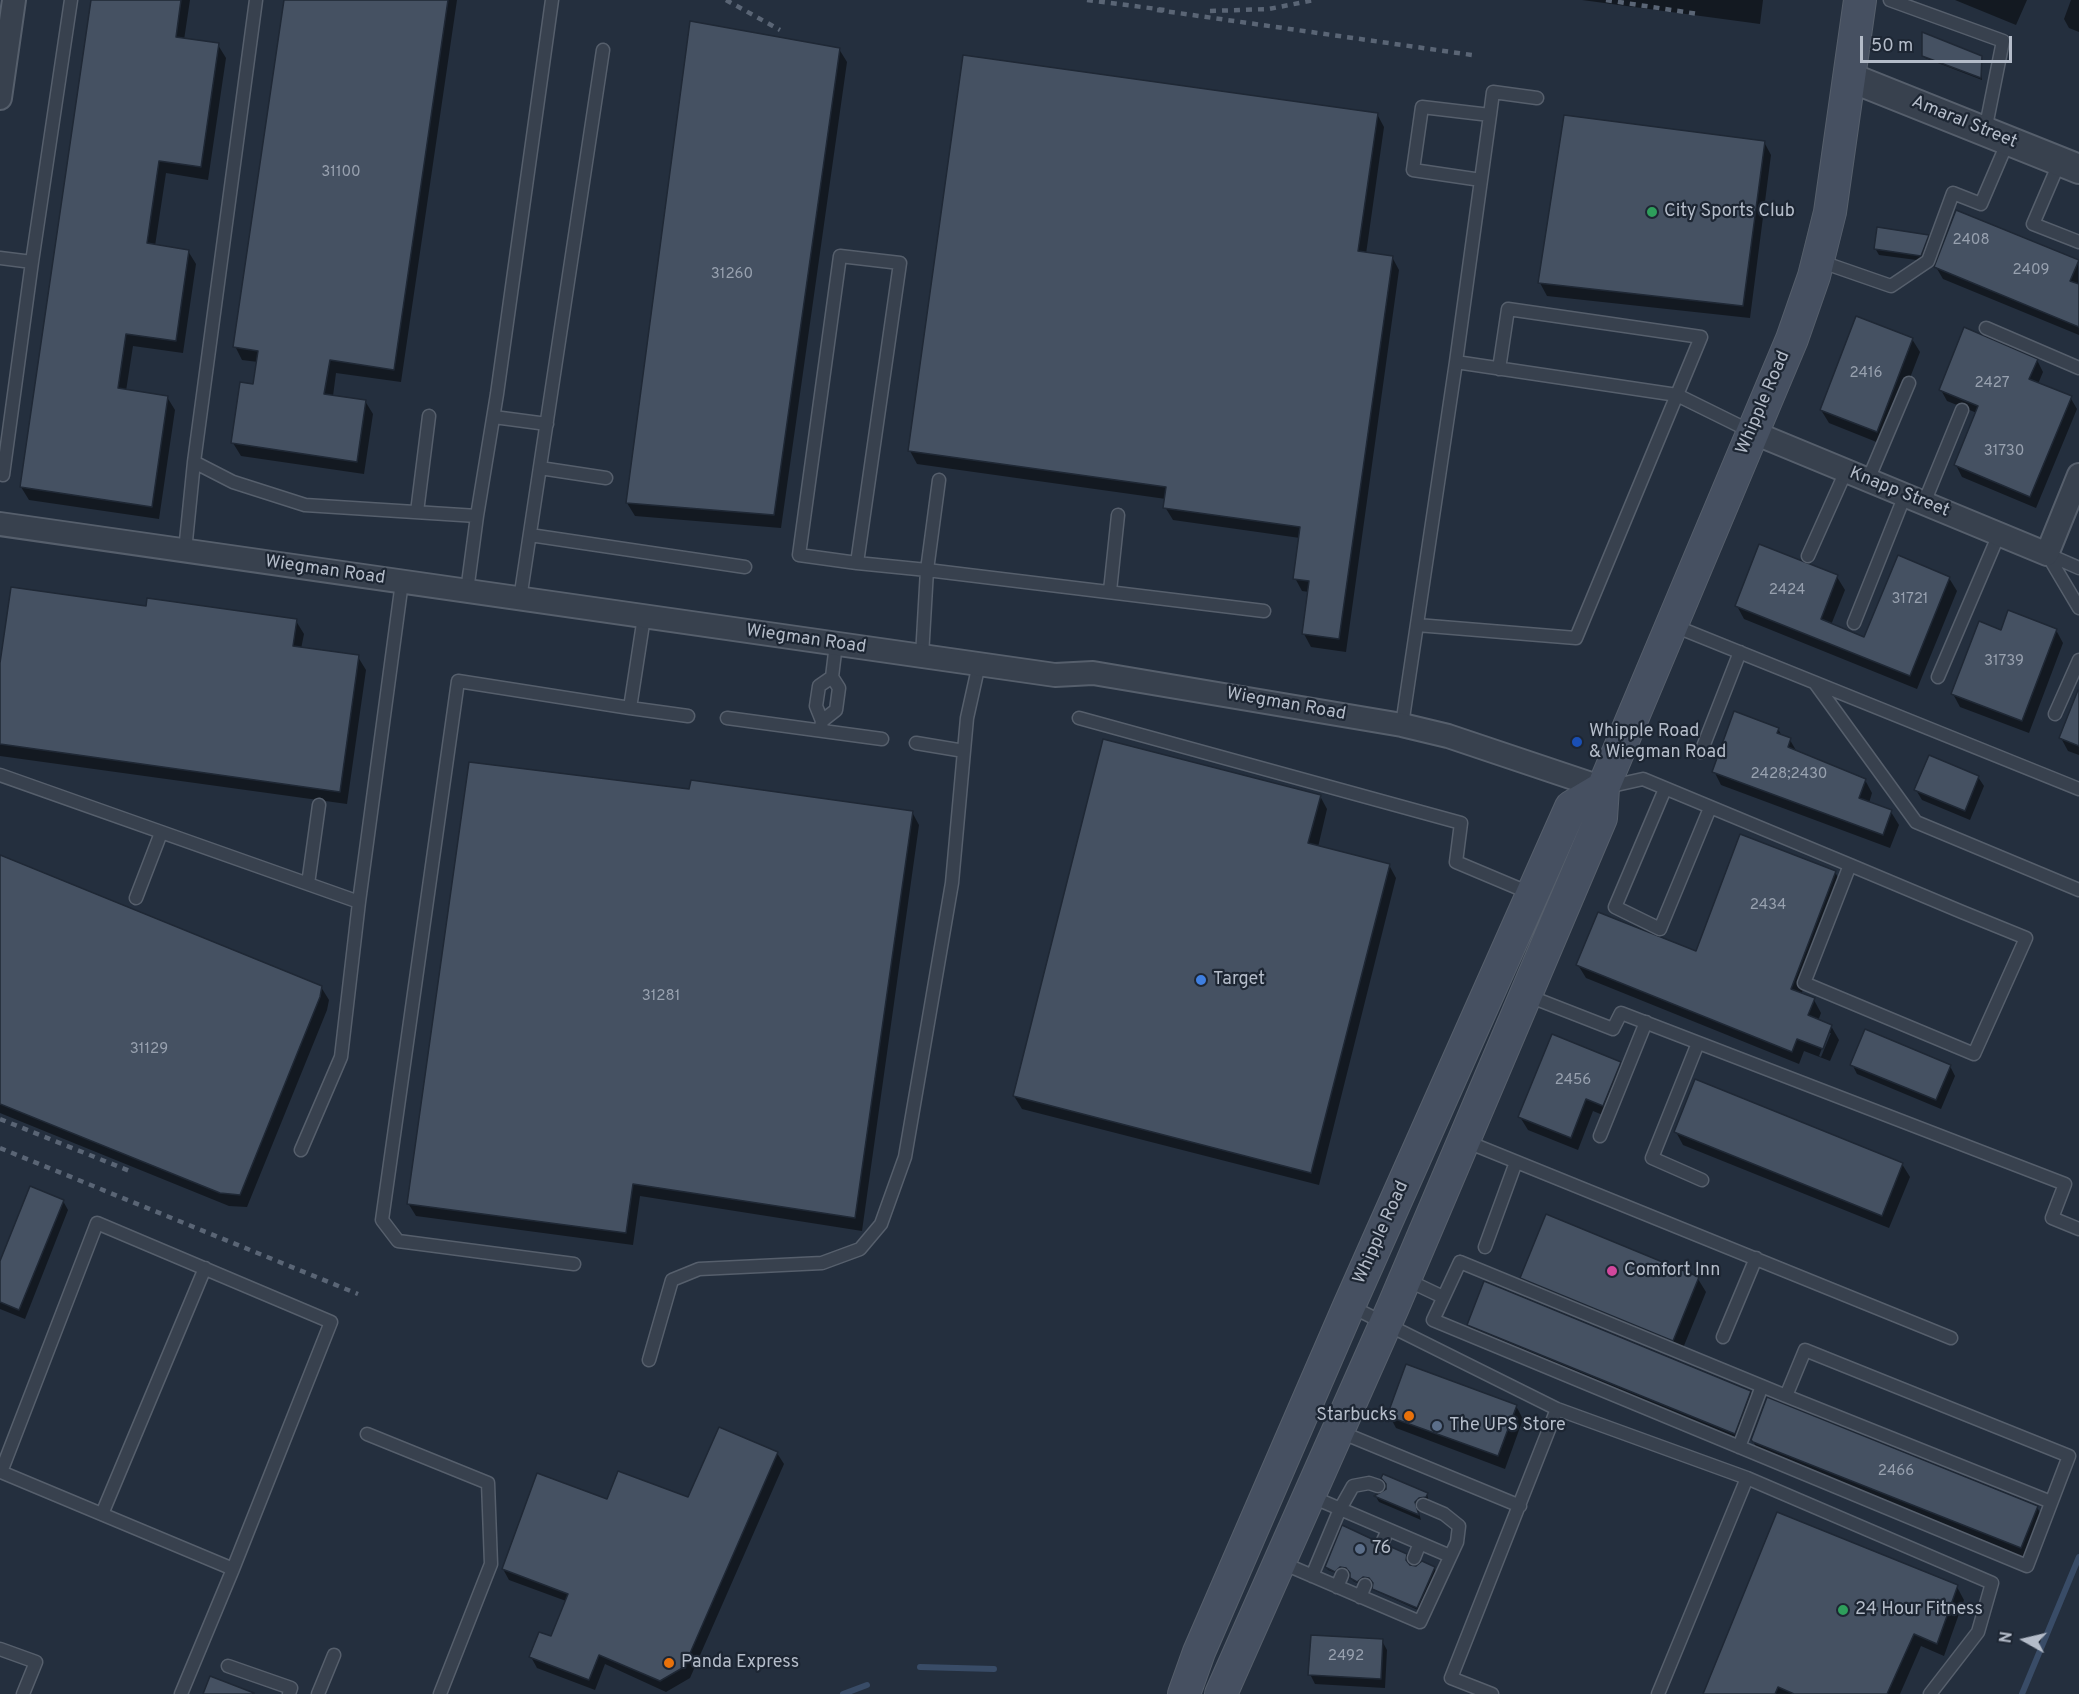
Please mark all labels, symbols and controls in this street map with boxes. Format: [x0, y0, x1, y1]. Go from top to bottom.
scale bar [1863, 24, 2014, 62]
text: 50 m [1871, 35, 1913, 58]
street label: Amaral Street [1908, 92, 2020, 154]
house number: 31100 [321, 164, 361, 182]
place label: City Sports Club [1664, 201, 1795, 223]
marker: City Sports Club [1645, 205, 1659, 219]
house number: 2408 [1952, 232, 1990, 250]
house number: 2409 [2013, 262, 2049, 280]
house number: 31260 [711, 266, 753, 284]
street label: Whipple Road [1732, 348, 1796, 458]
house number: 2416 [1850, 365, 1882, 383]
house number: 2427 [1974, 375, 2010, 393]
house number: 31730 [1984, 443, 2024, 461]
street label: Knapp Street [1846, 463, 1952, 523]
street label: Wiegman Road [264, 552, 386, 590]
house number: 2424 [1769, 582, 1805, 600]
house number: 31721 [1892, 591, 1928, 609]
street label: Wiegman Road [745, 621, 867, 659]
house number: 31739 [1984, 653, 2024, 671]
street label: Wiegman Road [1225, 684, 1347, 726]
place label: Whipple Road & Wiegman Road [1589, 721, 1726, 764]
marker: Whipple Road & Wiegman Road [1570, 735, 1584, 749]
house number: 2428;2430 [1751, 766, 1827, 784]
house number: 2434 [1750, 897, 1786, 915]
place label: Target [1213, 969, 1265, 991]
marker: Target [1194, 973, 1208, 987]
house number: 31281 [642, 988, 680, 1006]
house number: 31129 [130, 1041, 168, 1059]
house number: 2456 [1555, 1072, 1591, 1090]
street label: Whipple Road [1350, 1178, 1414, 1288]
place label: Comfort Inn [1624, 1260, 1720, 1282]
marker: Comfort Inn [1605, 1264, 1619, 1278]
place label: Starbucks [1316, 1405, 1397, 1427]
marker: Starbucks [1402, 1409, 1416, 1423]
place label: The UPS Store [1449, 1415, 1566, 1437]
marker: The UPS Store [1430, 1419, 1444, 1433]
house number: 2466 [1878, 1463, 1914, 1481]
place label: 76 [1372, 1538, 1391, 1560]
marker: 76 [1353, 1542, 1367, 1556]
place label: 24 Hour Fitness [1855, 1599, 1983, 1621]
marker: 24 Hour Fitness [1836, 1603, 1850, 1617]
north arrow [1995, 1610, 2055, 1670]
text: N [1996, 1630, 2018, 1645]
house number: 2492 [1328, 1648, 1364, 1666]
place label: Panda Express [681, 1652, 799, 1674]
marker: Panda Express [662, 1656, 676, 1670]

